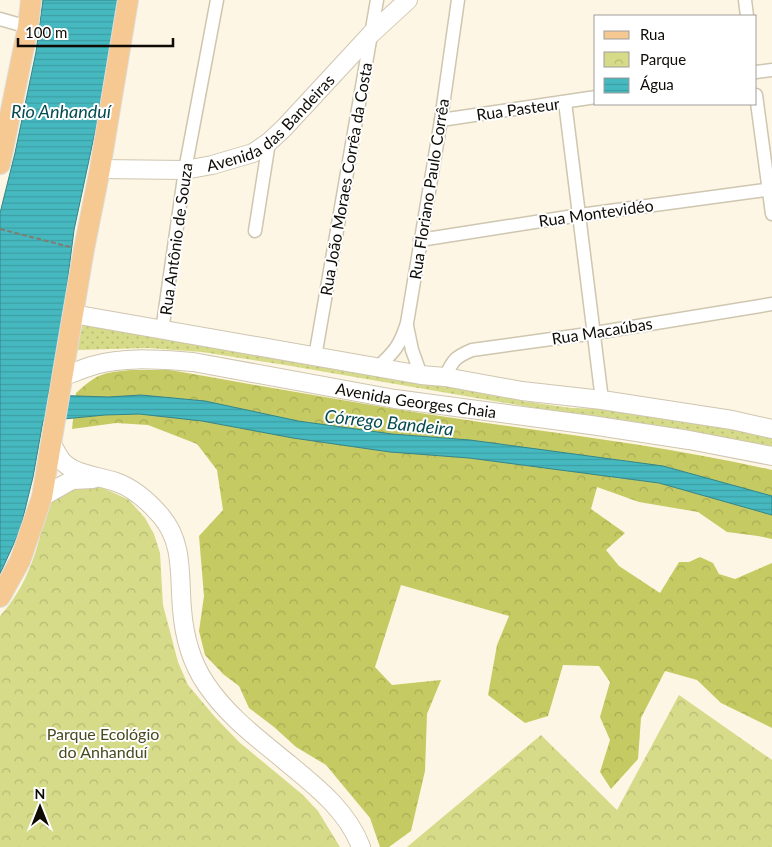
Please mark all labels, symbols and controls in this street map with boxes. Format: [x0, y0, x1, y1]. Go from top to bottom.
scale bar [18, 15, 172, 47]
legend [594, 15, 757, 105]
text: 100 m [25, 23, 67, 41]
text: Rua [640, 25, 665, 43]
text: Parque [640, 50, 686, 68]
street label: Rua João Moraes Corrêa da Costa [316, 61, 375, 297]
street label: Avenida das Bandeiras [205, 70, 338, 175]
text: Água [640, 75, 674, 93]
street label: Rua Pasteur [475, 93, 561, 124]
street label: Rua Floriano Paulo Corrêa [405, 97, 452, 281]
water label: Rio Anhanduí [11, 100, 113, 122]
street label: Rua Antônio de Souza [155, 161, 196, 316]
street label: Rua Montevidéo [537, 195, 655, 230]
street label: Rua Macaúbas [550, 313, 654, 348]
street label: Avenida Georges Chaia [334, 378, 498, 421]
water label: Córrego Bandeira [324, 404, 455, 440]
park label: Parque Ecológio do Anhanduí [47, 724, 159, 761]
north arrow [15, 782, 65, 832]
text: N [35, 785, 45, 802]

